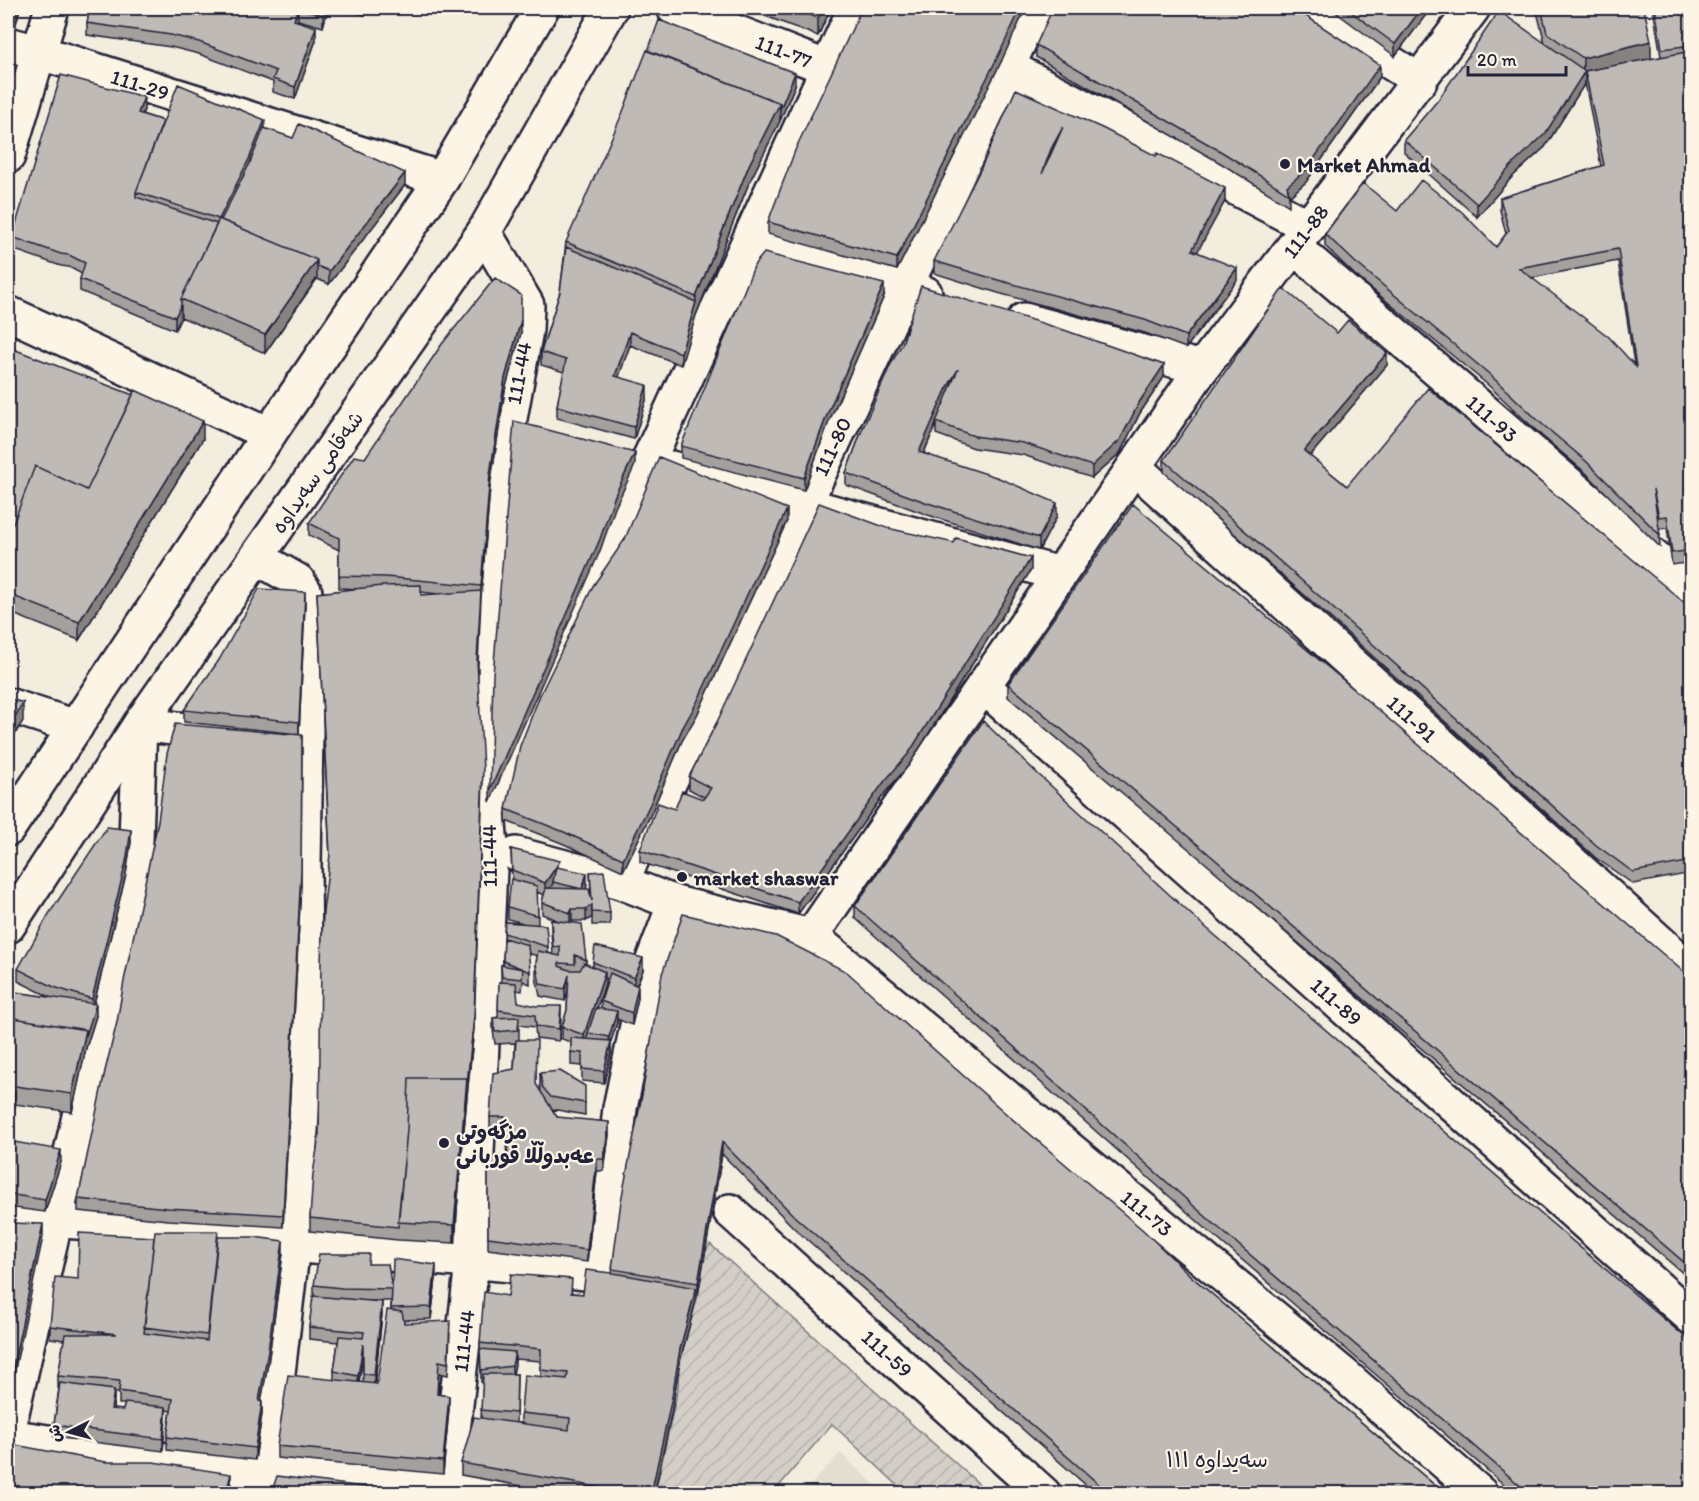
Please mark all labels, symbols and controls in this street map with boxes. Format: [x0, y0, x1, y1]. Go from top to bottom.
street label: 111-77 [752, 29, 816, 73]
scale bar [1468, 39, 1566, 77]
text: 20 m [1477, 49, 1517, 71]
street label: 111-29 [108, 63, 172, 105]
place label: Market Ahmad [1297, 152, 1431, 177]
marker: Market Ahmad [1278, 157, 1292, 171]
street label: 111-88 [1277, 199, 1333, 263]
street label: 111-44 [500, 340, 536, 406]
street label: 111-93 [1462, 389, 1523, 447]
street label: شەقامی سەیداوە [266, 406, 370, 539]
street label: 111-80 [807, 413, 856, 480]
street label: 111-91 [1382, 690, 1443, 747]
street label: 111-44 [476, 824, 502, 888]
place label: market shaswar [693, 865, 839, 890]
marker: market shaswar [675, 870, 689, 884]
street label: 111-89 [1306, 972, 1368, 1031]
place label: مزگەوتی عەبدوڵڵا قوربانی [456, 1119, 594, 1169]
marker: مزگەوتی عەبدوڵڵا قوربانی [437, 1136, 451, 1150]
street label: 111-73 [1116, 1184, 1178, 1241]
street label: 111-44 [447, 1308, 479, 1374]
street label: 111-59 [857, 1324, 918, 1382]
north arrow [39, 1402, 99, 1462]
text: ش [44, 1424, 65, 1443]
district label: سەیداوە ١١١ [1166, 1446, 1268, 1474]

